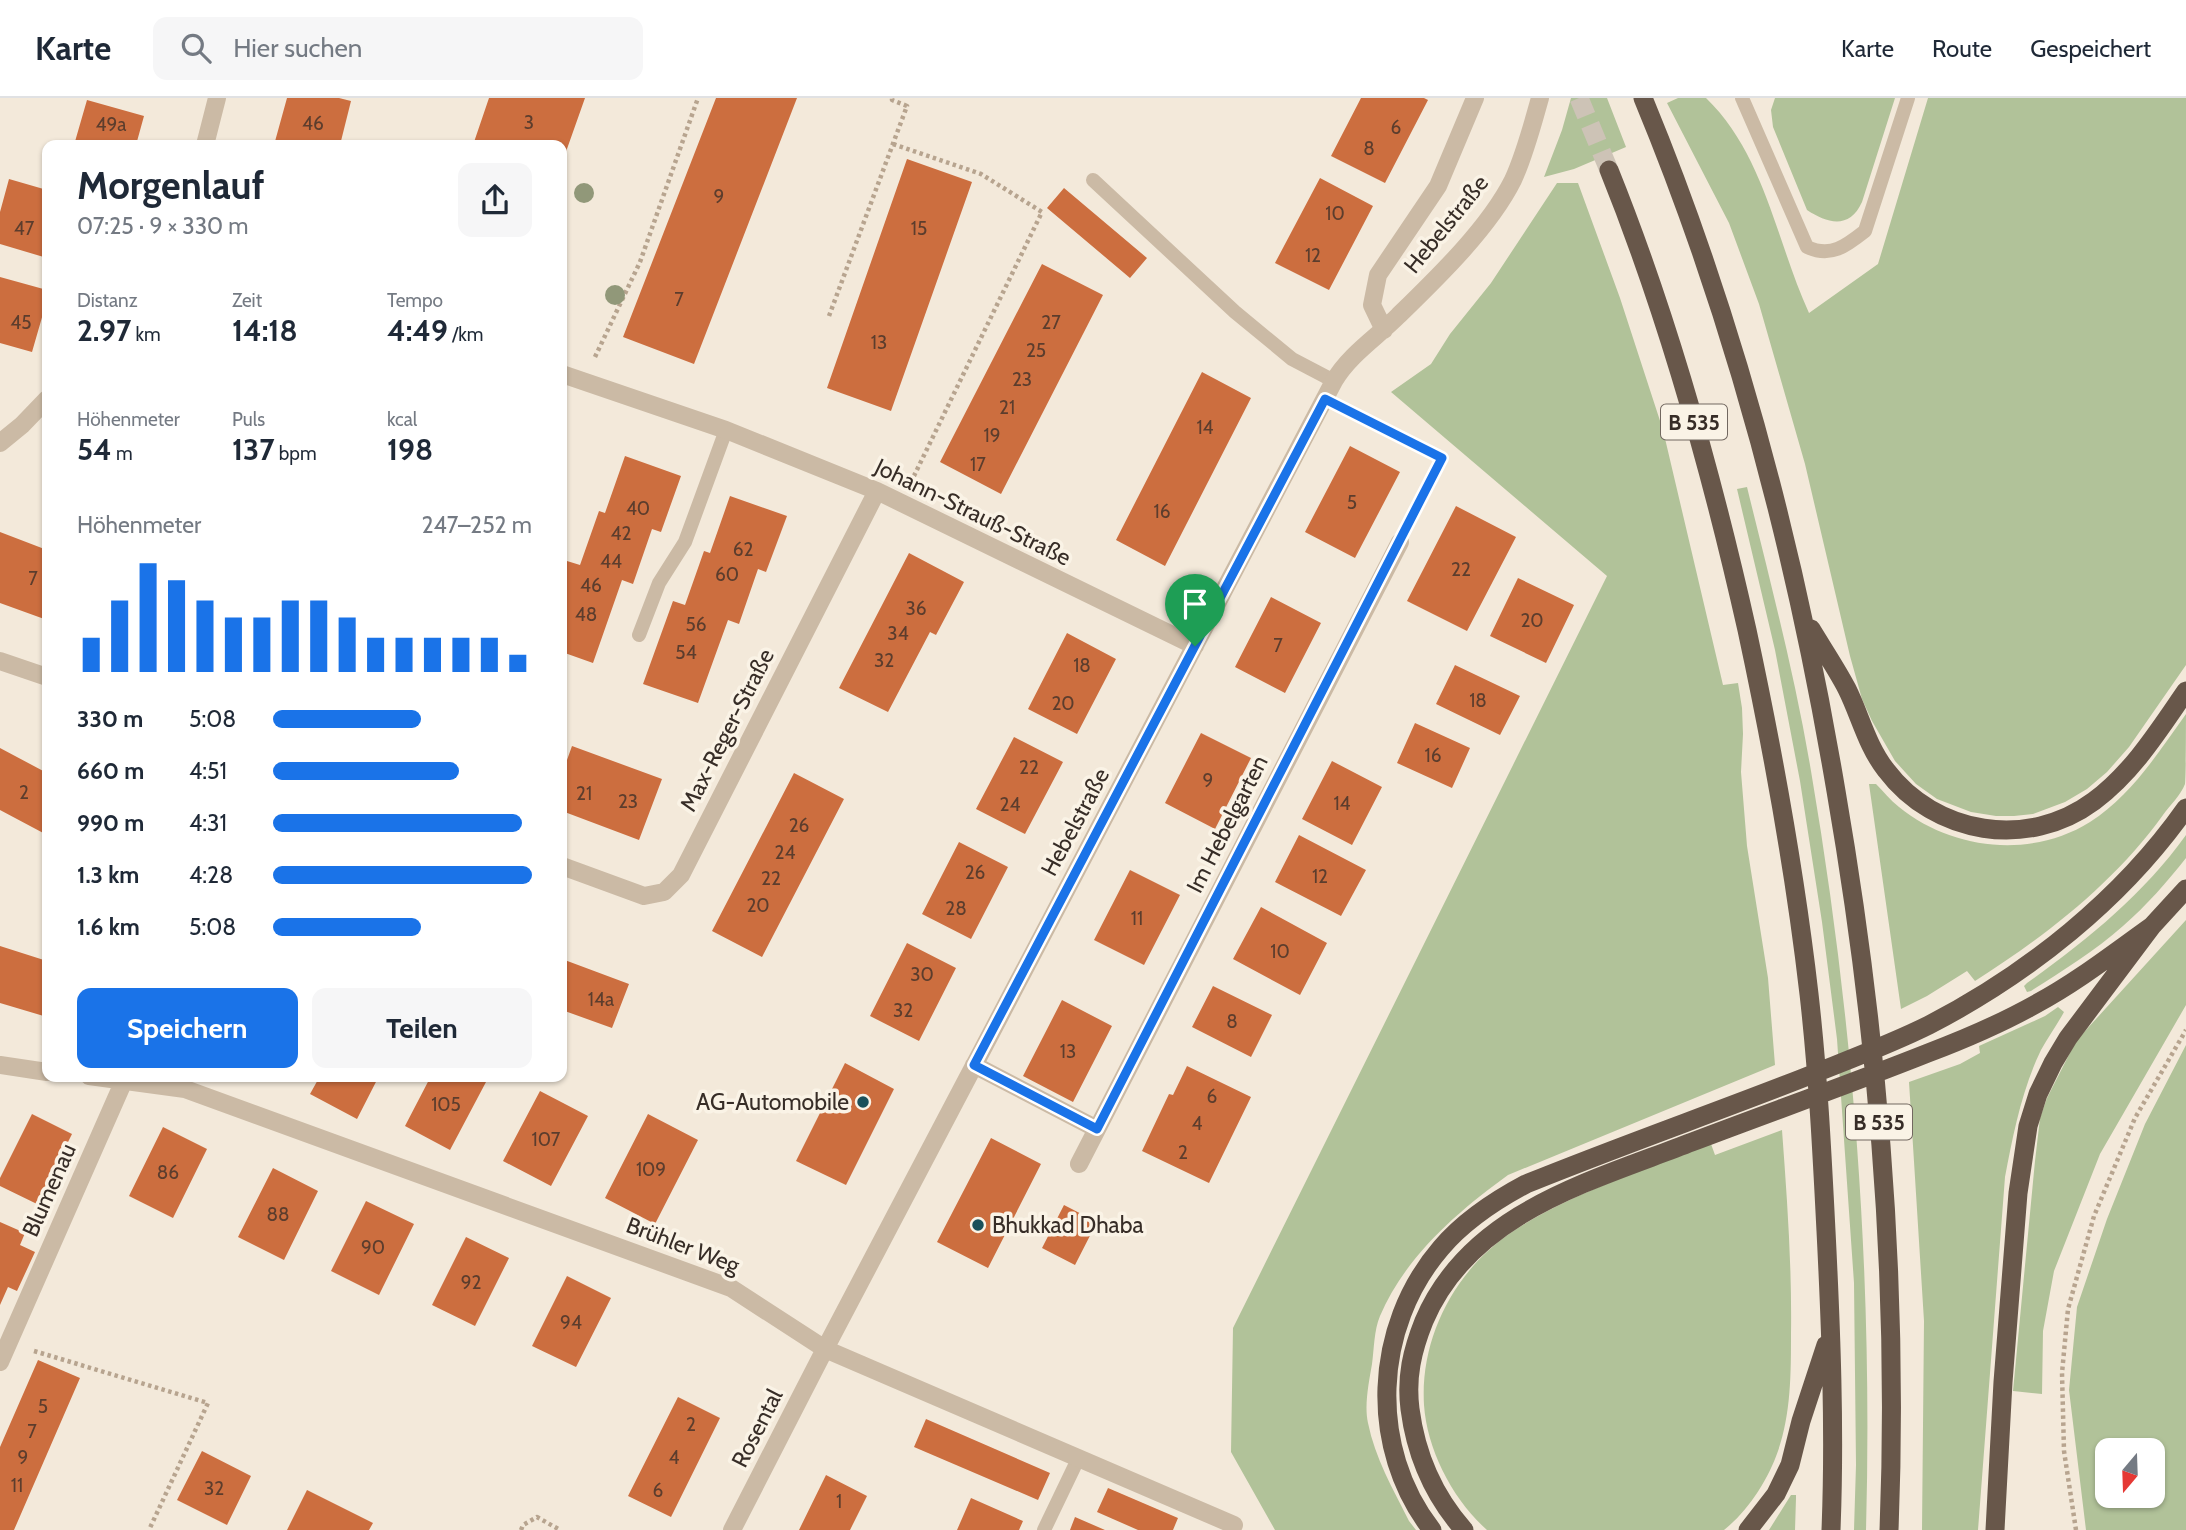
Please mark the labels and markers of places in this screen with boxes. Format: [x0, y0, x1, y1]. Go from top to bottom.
pin [1165, 574, 1225, 646]
place label: AG-Automobile [696, 1088, 849, 1116]
marker: AG-Automobile [855, 1094, 871, 1110]
place label: Bhukkad Dhaba [992, 1211, 1143, 1239]
marker: Bhukkad Dhaba [970, 1217, 986, 1233]

